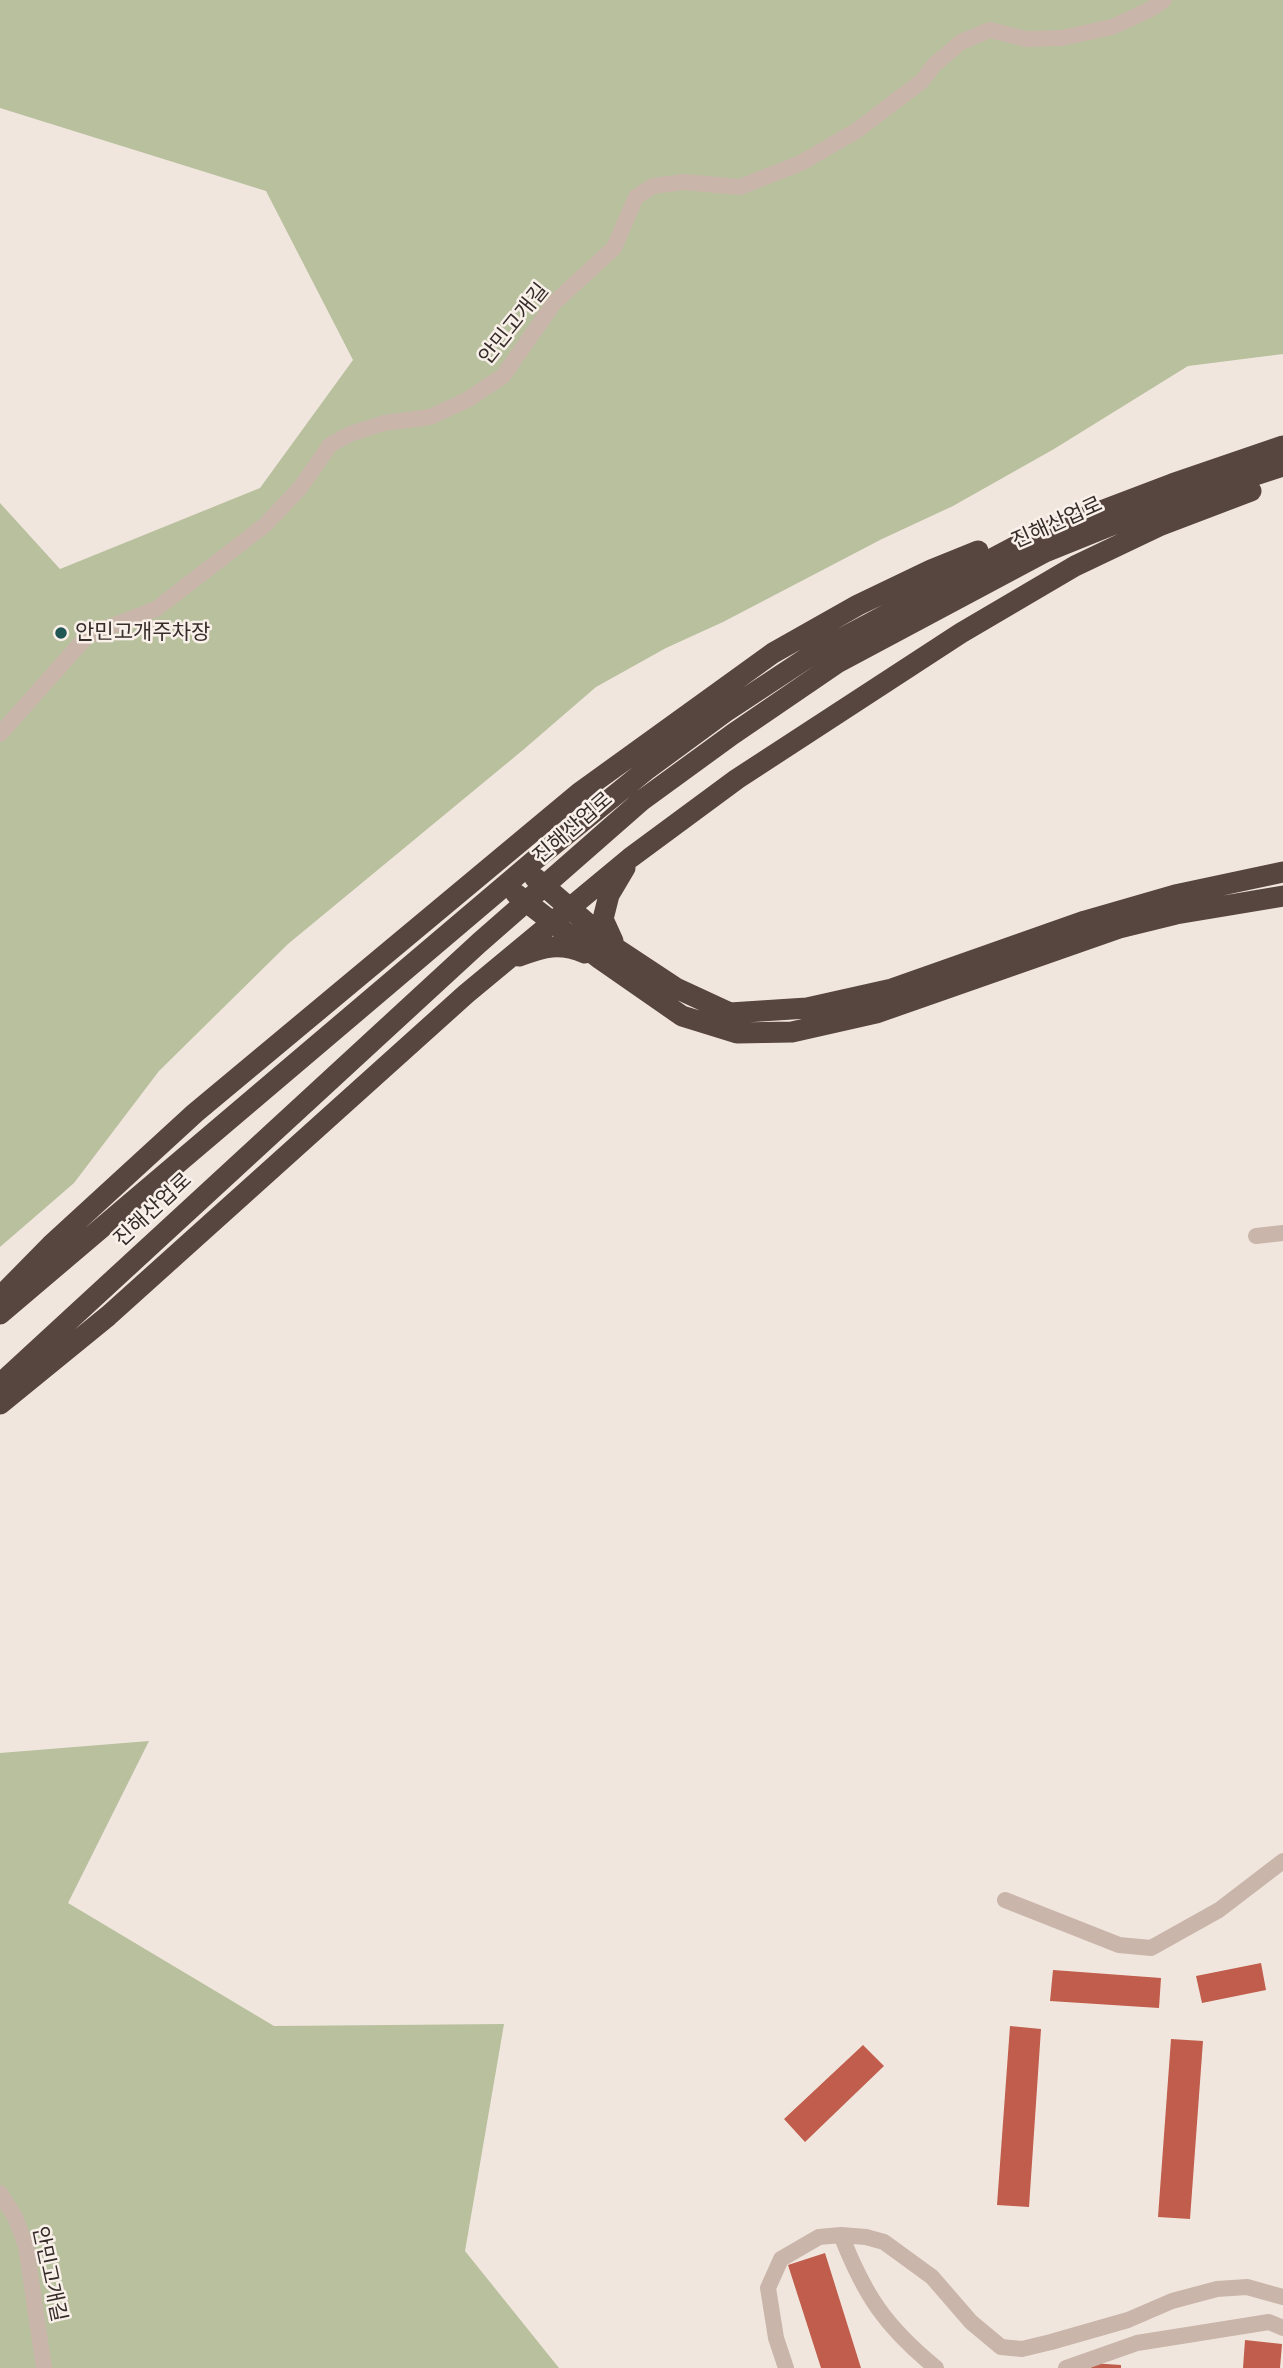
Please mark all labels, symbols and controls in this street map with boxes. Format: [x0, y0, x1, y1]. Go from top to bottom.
street label: 안민고개길 [474, 279, 554, 369]
street label: 진해산업로 [1008, 492, 1106, 554]
place label: 안민고개주차장 [75, 620, 210, 646]
marker: 안민고개주차장 [53, 625, 69, 641]
street label: 진해산업로 [528, 787, 618, 869]
street label: 진해산업로 [109, 1168, 197, 1252]
street label: 안민고개길 [27, 2224, 71, 2324]

